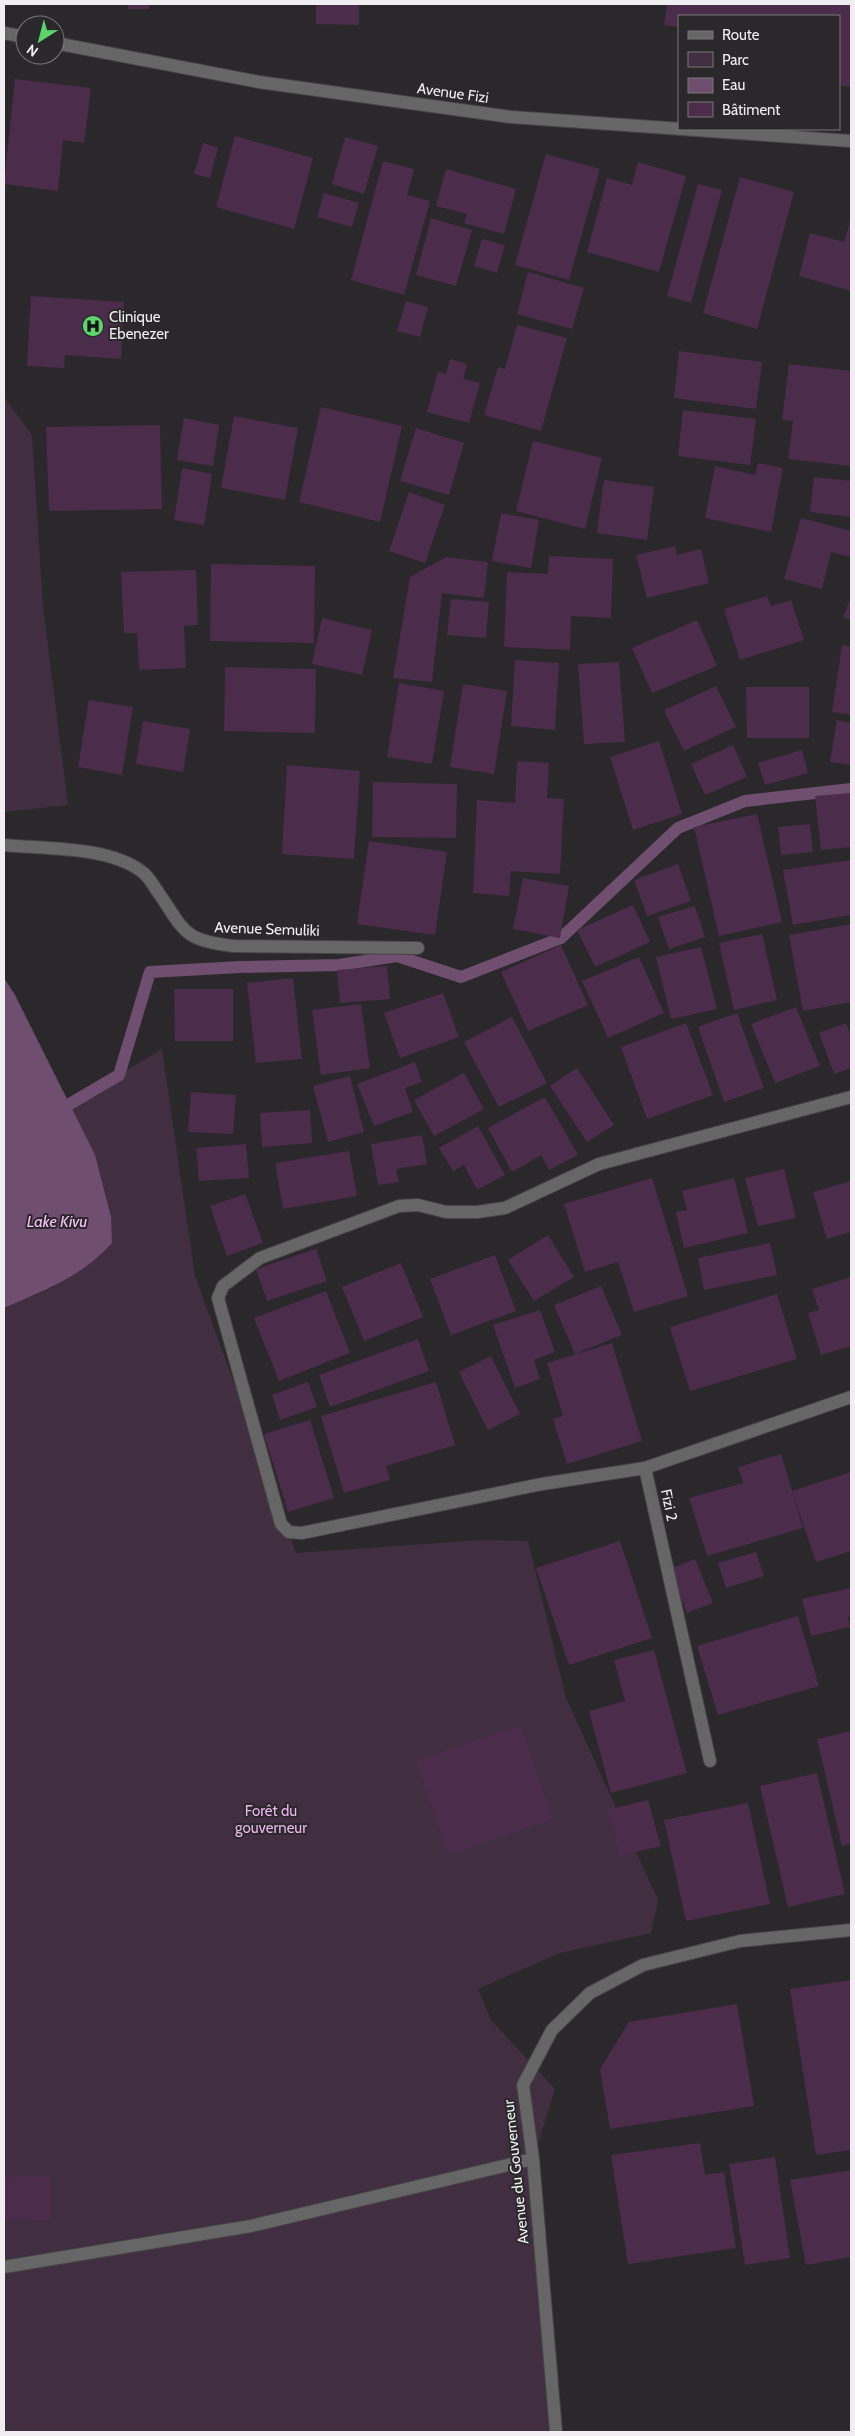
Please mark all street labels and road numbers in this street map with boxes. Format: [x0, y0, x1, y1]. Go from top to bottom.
street label: Avenue Fizi [416, 79, 490, 107]
street label: Avenue Semuliki [214, 918, 320, 940]
street label: Fizi 2 [657, 1487, 681, 1523]
street label: Avenue du Gouverneur [499, 2099, 533, 2245]

